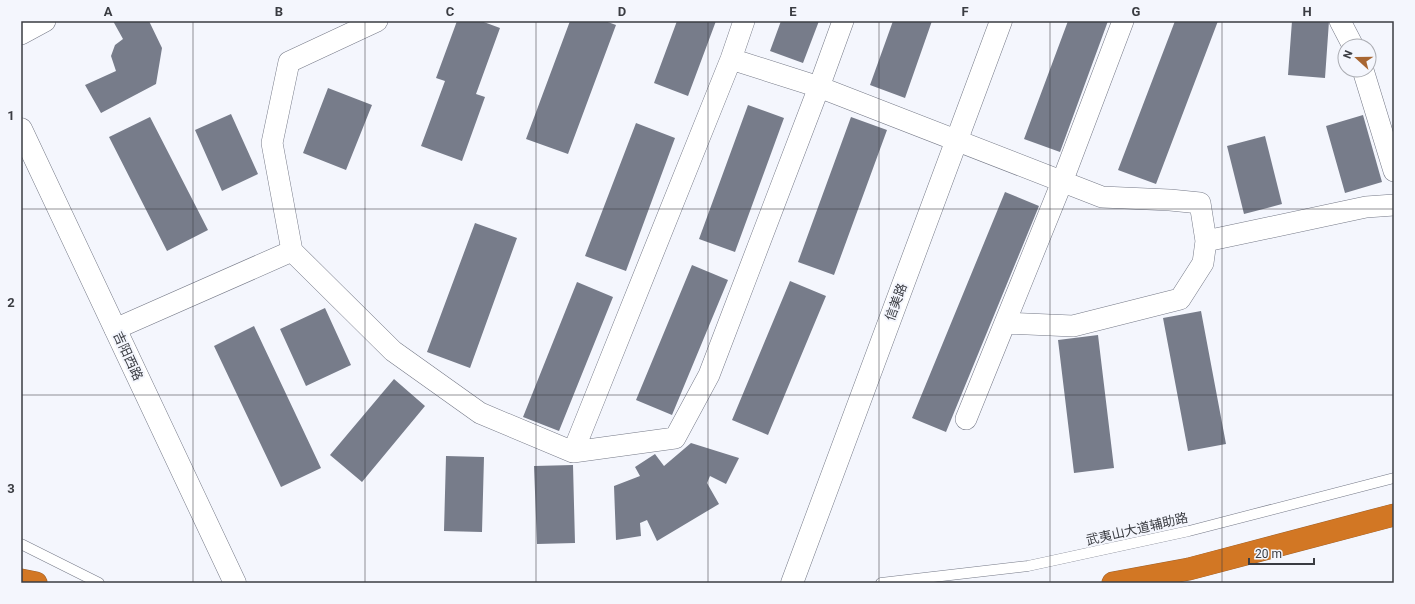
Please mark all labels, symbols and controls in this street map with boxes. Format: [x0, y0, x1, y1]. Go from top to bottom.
text: A [104, 4, 113, 19]
text: B [275, 4, 283, 19]
text: C [446, 4, 455, 19]
text: D [618, 4, 626, 19]
text: E [789, 4, 797, 19]
text: F [961, 4, 969, 19]
text: G [1132, 4, 1141, 19]
text: H [1302, 4, 1312, 19]
north arrow [1337, 38, 1377, 78]
text: N [1341, 48, 1356, 61]
text: 1 [7, 108, 15, 123]
street label: 信美路 [882, 281, 910, 323]
text: 2 [7, 295, 15, 310]
street label: 吉阳西路 [110, 329, 146, 383]
text: 3 [7, 481, 15, 496]
street label: 武夷山大道辅助路 [1085, 510, 1189, 548]
scale bar [1249, 540, 1314, 566]
text: 20 m [1255, 547, 1282, 561]

